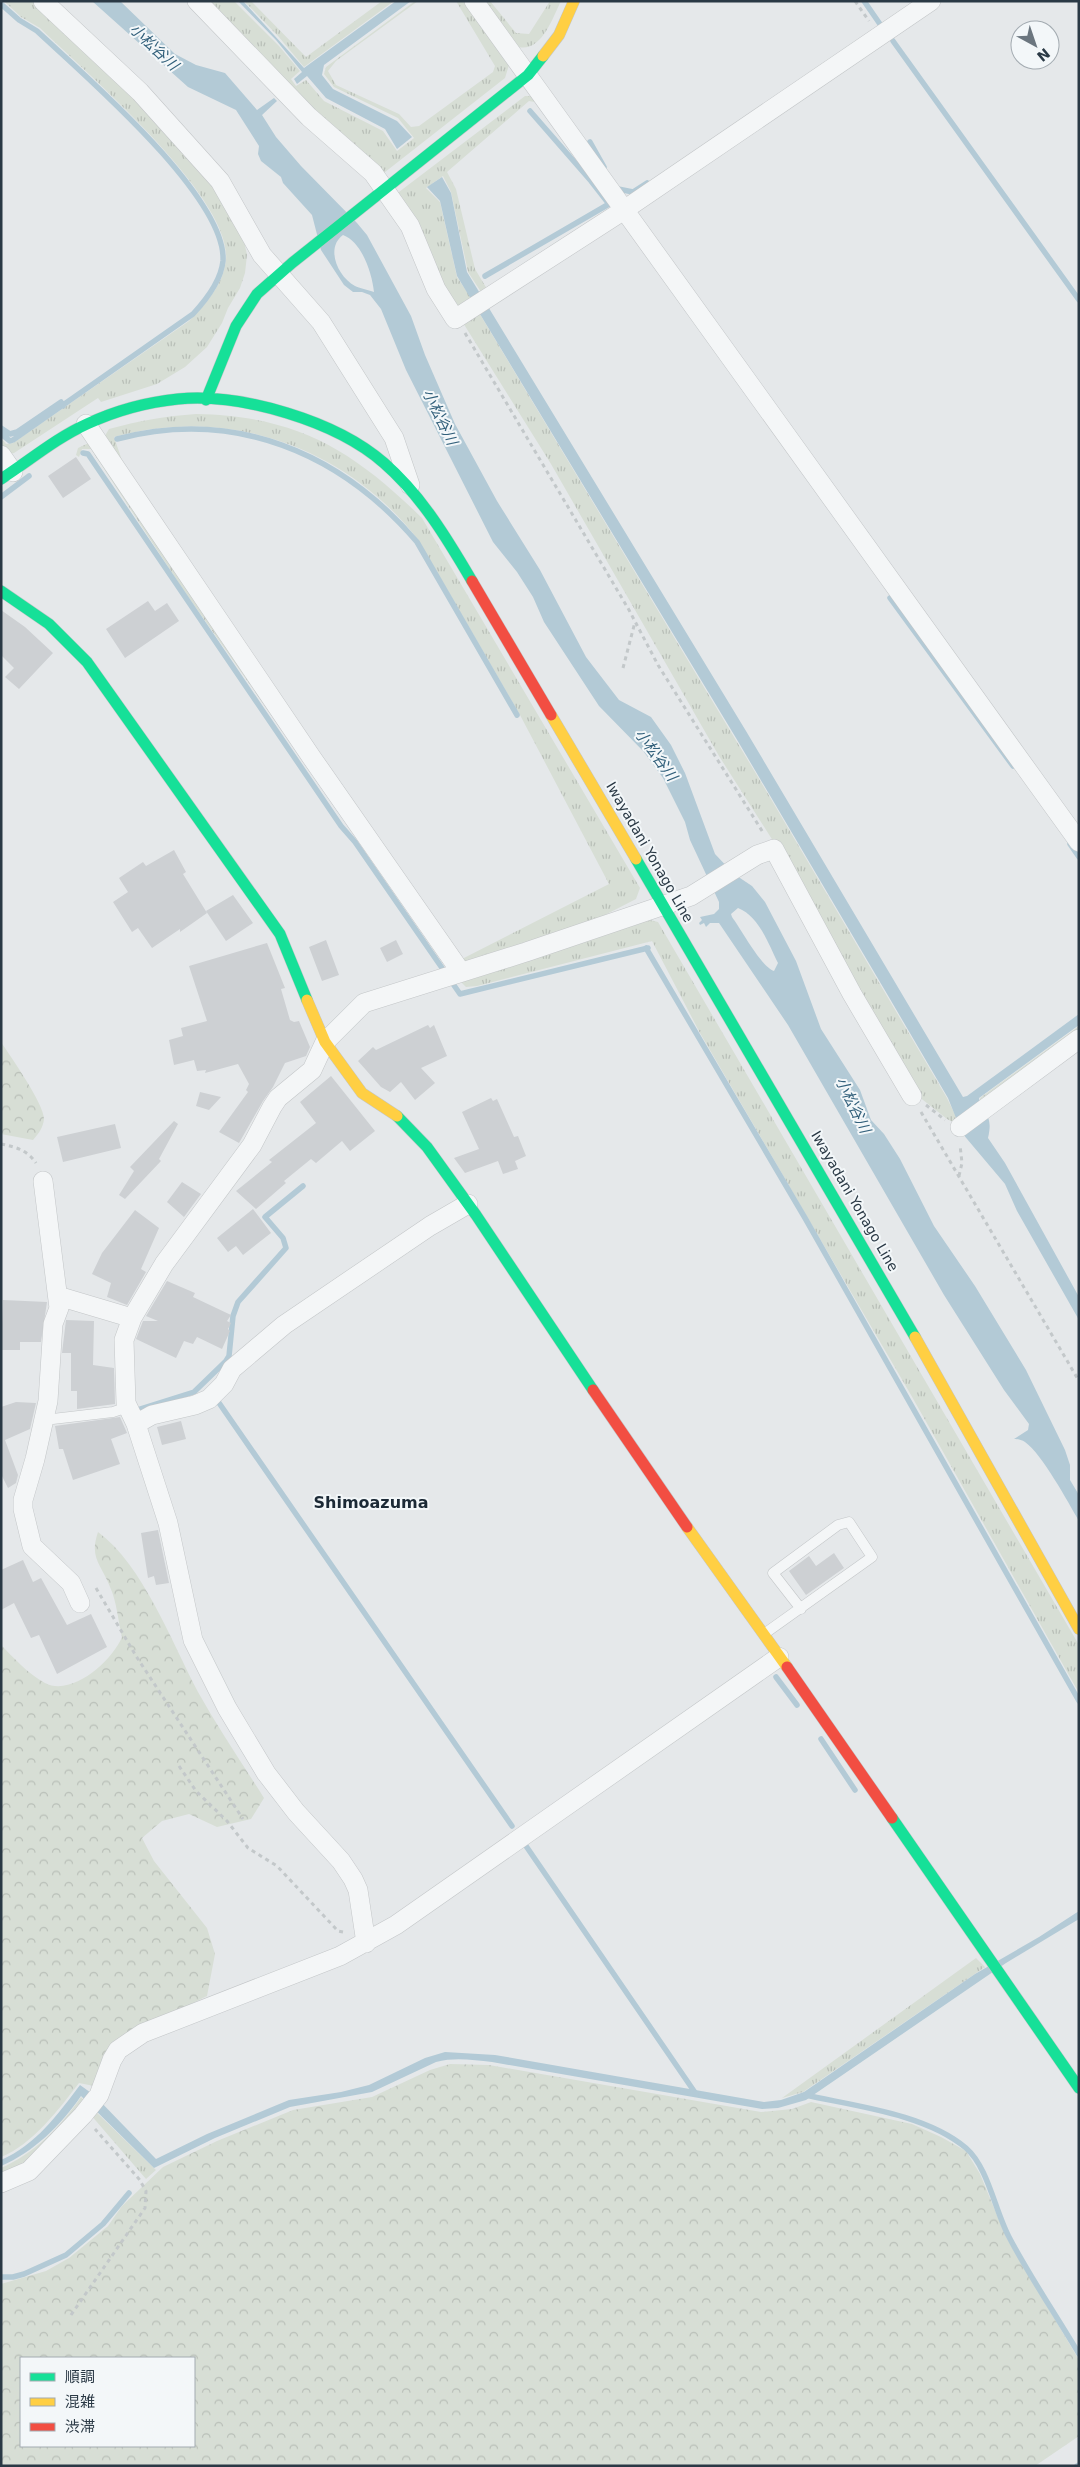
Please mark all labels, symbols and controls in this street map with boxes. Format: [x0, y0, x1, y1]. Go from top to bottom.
water label: 小松谷川 [126, 20, 184, 75]
north arrow [1010, 20, 1060, 70]
text: N [1034, 45, 1053, 65]
water label: 小松谷川 [419, 386, 462, 450]
water label: 小松谷川 [631, 725, 682, 786]
street label: Iwayadani Yonago Line [603, 779, 697, 925]
water label: 小松谷川 [832, 1074, 875, 1138]
street label: Iwayadani Yonago Line [808, 1128, 902, 1274]
district label: Shimoazuma [313, 1493, 429, 1512]
legend [20, 2357, 195, 2447]
text: 順調 [65, 2368, 95, 2386]
text: 混雑 [65, 2393, 95, 2411]
text: 渋滞 [65, 2418, 95, 2436]

